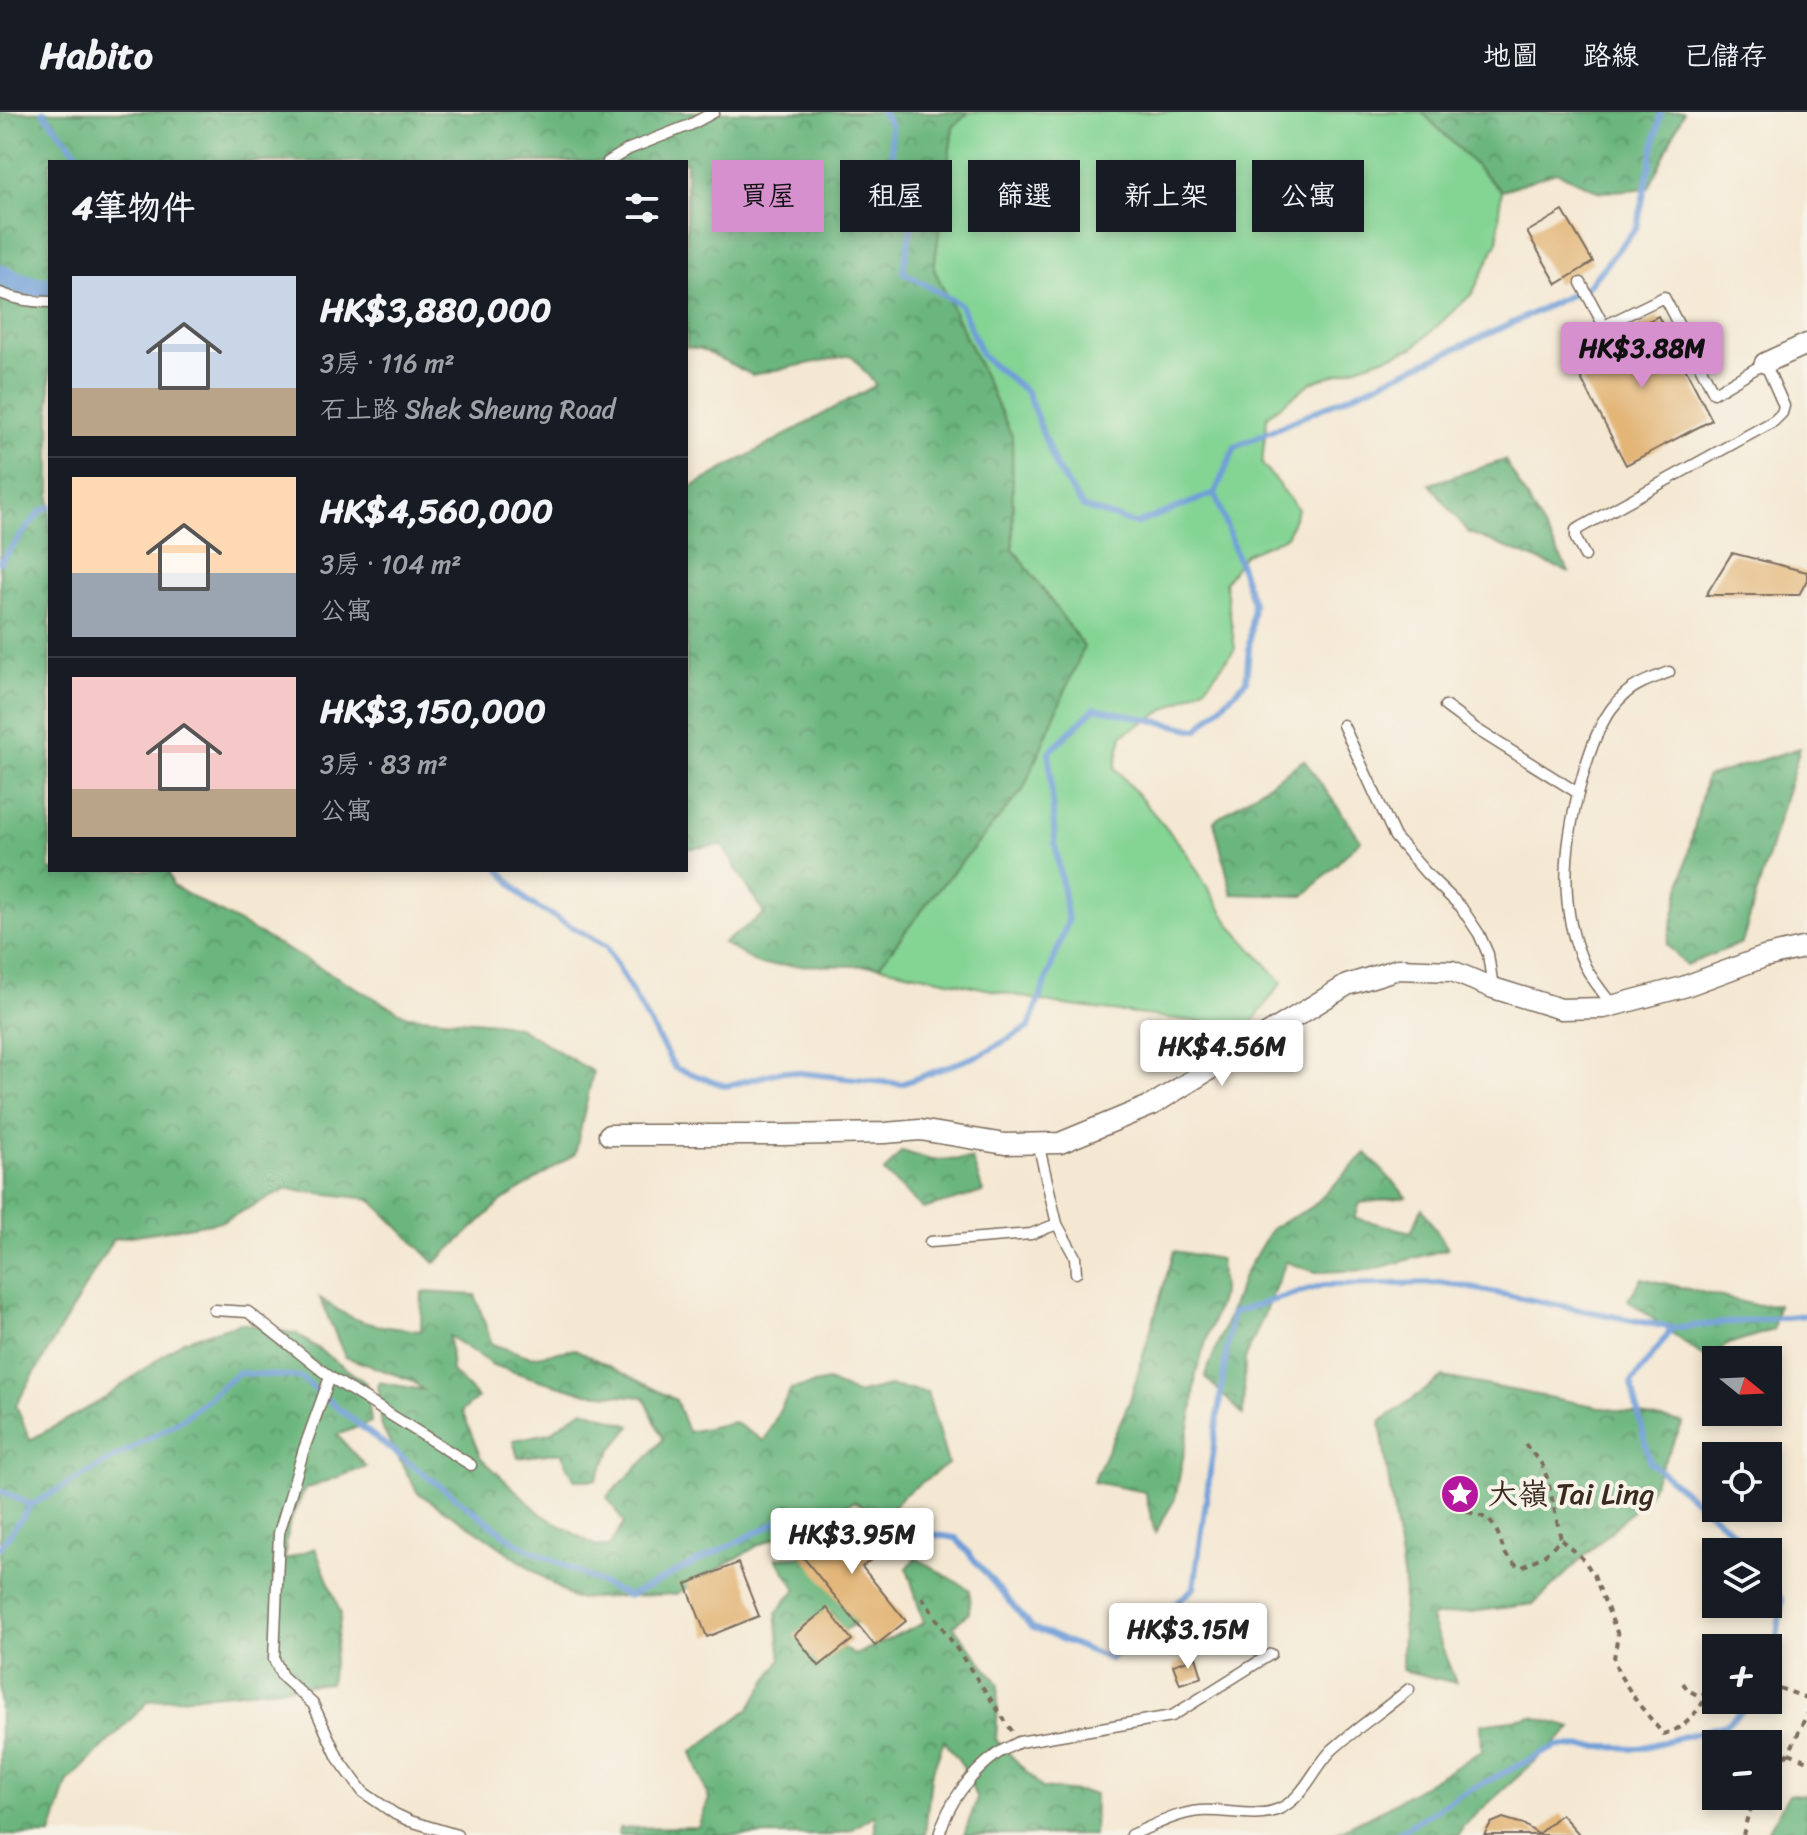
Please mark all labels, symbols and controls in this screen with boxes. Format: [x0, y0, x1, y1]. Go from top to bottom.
text: Habito [40, 22, 153, 89]
text: 地圖 [1483, 31, 1539, 80]
text: 路線 [1583, 31, 1639, 80]
text: 已儲存 [1683, 31, 1767, 80]
chip: 買屋 [712, 160, 824, 232]
chip: 租屋 [840, 160, 952, 232]
chip: 篩選 [968, 160, 1080, 232]
chip: 新上架 [1096, 160, 1236, 232]
chip: 公寓 [1252, 160, 1364, 232]
text: 4筆物件 [72, 178, 195, 238]
icon: filters [620, 186, 664, 230]
text: HK$3,880,000 [320, 280, 552, 340]
icon: home [136, 308, 232, 404]
pin: HK$3.88M [1559, 322, 1725, 390]
text: HK$3.88M [1579, 325, 1705, 371]
text: 3房 · 116 m² [320, 340, 455, 386]
text: 石上路 Shek Sheung Road [320, 386, 616, 432]
text: HK$4,560,000 [320, 481, 553, 541]
icon: home [136, 509, 232, 605]
text: 3房 · 104 m² [320, 541, 462, 587]
text: 公寓 [320, 587, 372, 633]
text: HK$3,150,000 [320, 681, 546, 741]
icon: home [136, 709, 232, 805]
text: 3房 · 83 m² [320, 741, 448, 787]
text: 公寓 [320, 787, 372, 833]
pin: HK$4.56M [1139, 1020, 1305, 1088]
text: HK$4.56M [1158, 1023, 1286, 1069]
north arrow [1702, 1346, 1782, 1426]
map controls [1702, 1346, 1782, 1810]
button: locate [1702, 1442, 1782, 1522]
place label: 大嶺 Tai Ling [1488, 1467, 1654, 1521]
place icon: 大嶺 Tai Ling [1439, 1473, 1481, 1515]
pin: HK$3.95M [769, 1508, 935, 1576]
text: HK$3.95M [789, 1511, 915, 1557]
button: layers [1702, 1538, 1782, 1618]
pin: HK$3.15M [1105, 1603, 1271, 1671]
text: HK$3.15M [1127, 1606, 1249, 1652]
button: + [1702, 1634, 1782, 1714]
button: − [1702, 1730, 1782, 1810]

